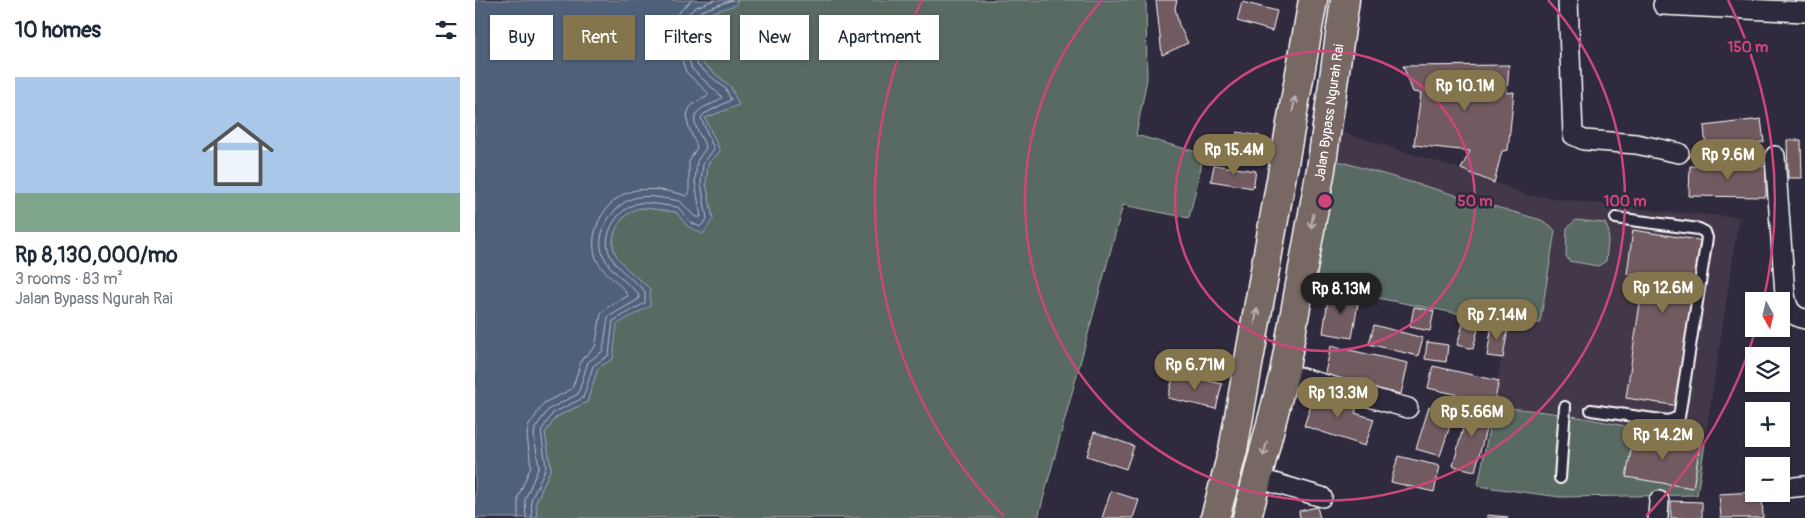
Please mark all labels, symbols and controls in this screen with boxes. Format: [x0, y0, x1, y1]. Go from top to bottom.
chip: Buy [490, 15, 553, 60]
chip: Rent [563, 15, 635, 60]
chip: Filters [645, 15, 730, 60]
chip: New [740, 15, 809, 60]
chip: Apartment [819, 15, 939, 60]
icon: filters [432, 16, 460, 44]
text: 10 homes [15, 17, 101, 44]
text: 150 m [1728, 38, 1768, 57]
street label: Jalan Bypass Ngurah Rai [1310, 42, 1347, 182]
pin: Rp 10.1M [1413, 70, 1517, 112]
text: Rp 10.1M [1436, 76, 1494, 96]
one-way arrow [1290, 97, 1300, 113]
icon: home [193, 109, 283, 199]
pin: Rp 15.4M [1182, 134, 1286, 176]
pin: Rp 9.6M [1682, 138, 1774, 181]
text: Rp 15.4M [1204, 140, 1264, 160]
text: Rp 9.6M [1702, 145, 1754, 165]
centre of rings [1316, 192, 1334, 210]
text: 50 m [1458, 192, 1492, 211]
text: 100 m [1604, 192, 1646, 211]
one-way arrow [1306, 213, 1316, 229]
text: Rp 8,130,000/mo [15, 242, 178, 269]
text: 3 rooms · 83 m² [15, 269, 123, 289]
pin: Rp 8.13M [1289, 272, 1393, 315]
pin: Rp 12.6M [1611, 272, 1715, 314]
text: Rp 12.6M [1633, 278, 1693, 298]
text: Rp 8.13M [1312, 279, 1370, 299]
text: Jalan Bypass Ngurah Rai [15, 289, 173, 309]
north arrow [1745, 292, 1790, 338]
map controls [1745, 292, 1790, 502]
pin: Rp 7.14M [1445, 298, 1549, 341]
text: Rp 7.14M [1467, 305, 1527, 325]
one-way arrow [1252, 308, 1262, 324]
button: layers [1745, 347, 1790, 392]
pin: Rp 6.71M [1143, 348, 1247, 391]
text: Rp 6.71M [1165, 355, 1225, 375]
pin: Rp 13.3M [1286, 376, 1390, 419]
text: Rp 13.3M [1308, 383, 1368, 403]
pin: Rp 5.66M [1420, 396, 1524, 438]
text: Rp 5.66M [1441, 402, 1503, 422]
button: + [1745, 402, 1790, 447]
pin: Rp 14.2M [1611, 418, 1715, 461]
text: Rp 14.2M [1633, 425, 1693, 445]
one-way arrow [1260, 440, 1269, 456]
button: − [1745, 457, 1790, 502]

